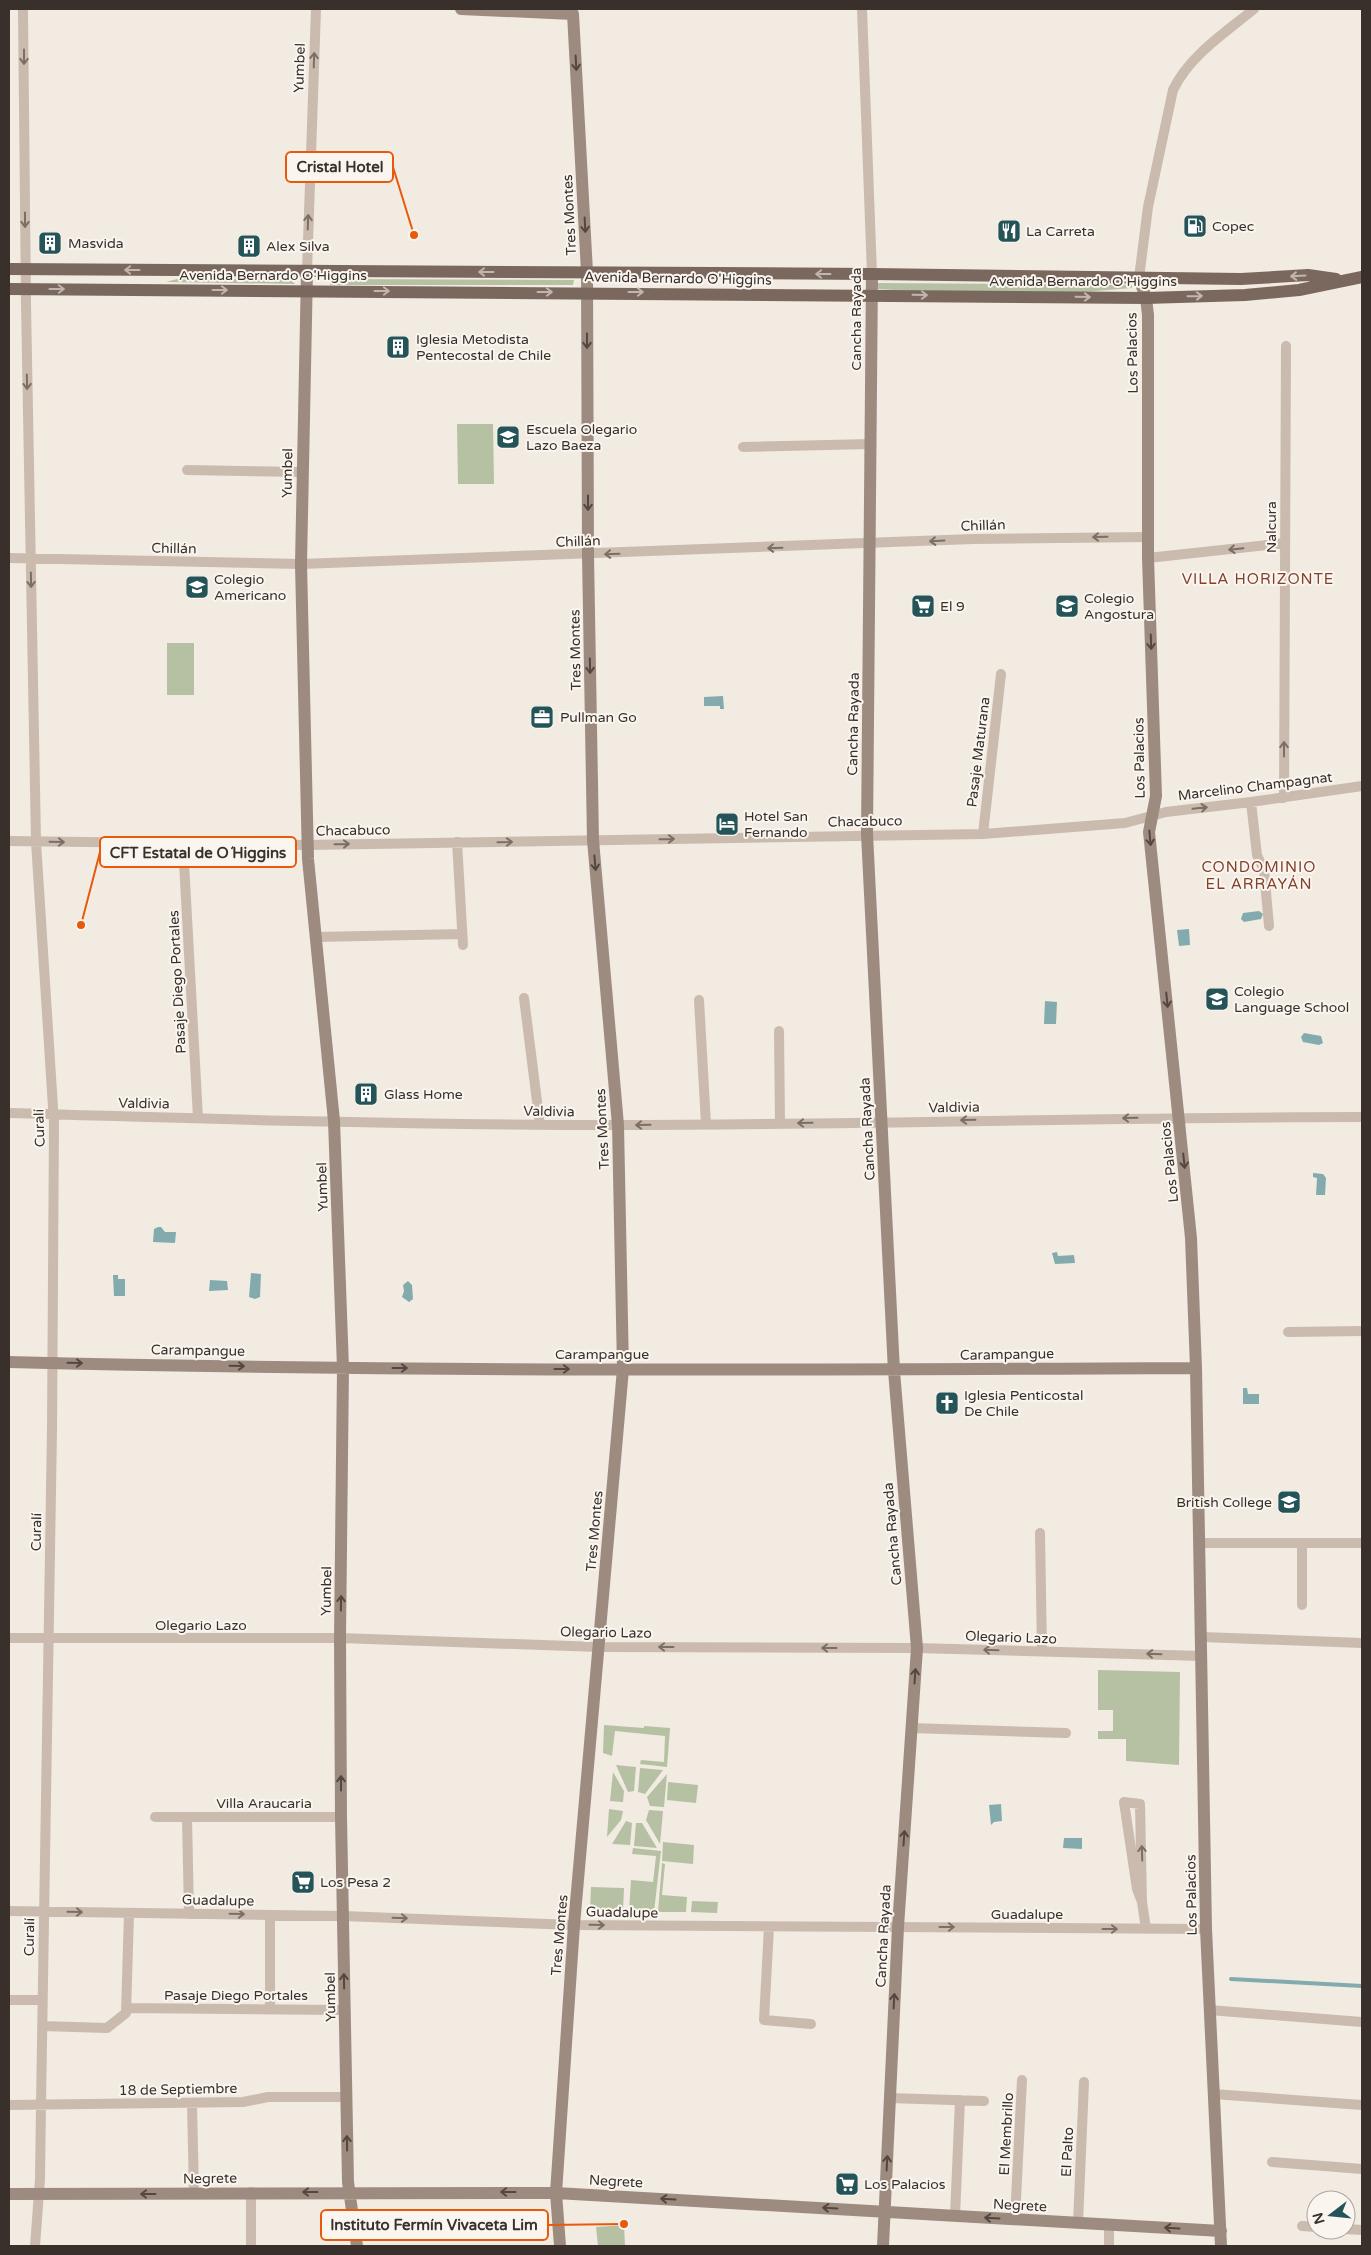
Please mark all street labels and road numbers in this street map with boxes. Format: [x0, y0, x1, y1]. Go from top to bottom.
street label: Yumbel [290, 43, 309, 93]
street label: Tres Montes [559, 174, 580, 256]
street label: Avenida Bernardo O'Higgins [179, 267, 367, 284]
street label: Cancha Rayada [848, 267, 865, 371]
street label: Avenida Bernardo O'Higgins [584, 268, 772, 289]
street label: Avenida Bernardo O'Higgins [989, 273, 1177, 290]
street label: Los Palacios [1123, 312, 1142, 394]
street label: Yumbel [279, 448, 296, 498]
street label: Nalcura [1263, 501, 1280, 553]
street label: Chillán [960, 516, 1006, 535]
street label: Chillán [555, 532, 601, 551]
street label: Chillán [151, 540, 197, 557]
street label: Tres Montes [566, 609, 585, 691]
street label: Cancha Rayada [844, 672, 863, 776]
street label: Pasaje Maturana [963, 696, 994, 808]
street label: Los Palacios [1130, 717, 1149, 799]
street label: Marcelino Champagnat [1177, 768, 1334, 804]
street label: Chacabuco [827, 812, 903, 831]
street label: Chacabuco [315, 821, 391, 840]
street label: Pasaje Diego Portales [165, 909, 190, 1054]
street label: Cancha Rayada [856, 1077, 879, 1181]
street label: Tres Montes [592, 1088, 613, 1170]
street label: Valdivia [118, 1095, 170, 1112]
street label: Valdivia [928, 1099, 980, 1116]
street label: Valdivia [523, 1103, 575, 1120]
street label: Curalí [30, 1108, 49, 1147]
street label: Los Palacios [1157, 1120, 1182, 1203]
street label: Yumbel [313, 1162, 332, 1212]
street label: Carampangue [151, 1341, 245, 1360]
street label: Carampangue [960, 1345, 1054, 1364]
street label: Carampangue [555, 1346, 649, 1363]
street label: Cancha Rayada [880, 1482, 905, 1586]
street label: Tres Montes [582, 1490, 607, 1572]
street label: Curalí [28, 1512, 45, 1551]
street label: Yumbel [318, 1566, 335, 1616]
street label: Olegario Lazo [155, 1617, 247, 1634]
street label: Olegario Lazo [560, 1623, 652, 1642]
street label: Olegario Lazo [965, 1627, 1057, 1648]
street label: Villa Araucaria [216, 1795, 312, 1812]
street label: Los Palacios [1182, 1854, 1201, 1936]
street label: Cancha Rayada [872, 1884, 895, 1988]
street label: Guadalupe [182, 1891, 254, 1910]
street label: Tres Montes [547, 1894, 572, 1976]
street label: Guadalupe [586, 1903, 658, 1922]
street label: Guadalupe [991, 1906, 1063, 1923]
street label: Curalí [21, 1917, 38, 1956]
street label: Yumbel [322, 1972, 339, 2022]
street label: Pasaje Diego Portales [164, 1987, 308, 2004]
street label: 18 de Septiembre [119, 2080, 237, 2099]
street label: El Membrillo [996, 2092, 1017, 2176]
street label: El Palto [1058, 2127, 1077, 2178]
street label: Negrete [183, 2170, 237, 2187]
street label: Negrete [589, 2172, 643, 2191]
street label: Negrete [993, 2196, 1047, 2215]

